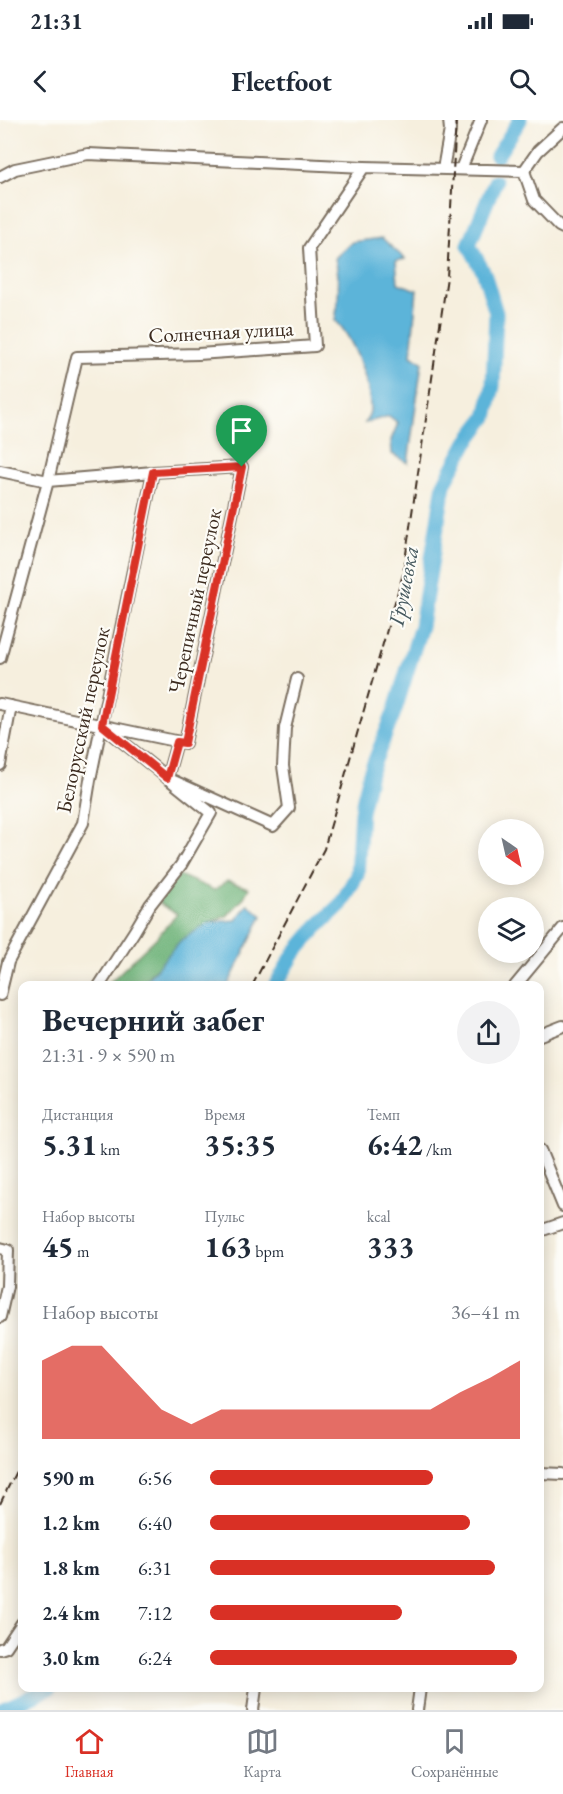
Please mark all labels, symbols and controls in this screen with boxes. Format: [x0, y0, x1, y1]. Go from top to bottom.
text: 21:31 [30, 7, 83, 36]
text: Fleetfoot [231, 64, 332, 99]
icon: back [24, 65, 57, 98]
icon: search [506, 65, 539, 98]
street label: Солнечная улица [148, 314, 295, 349]
pin [216, 405, 267, 467]
icon: arrive [225, 414, 258, 447]
street label: Черепичный переулок [162, 506, 227, 696]
water label: Грушевка [381, 543, 425, 630]
street label: Белорусский переулок [50, 624, 115, 816]
north arrow [478, 819, 544, 885]
map controls [478, 819, 544, 963]
button: layers [478, 897, 544, 963]
text: Вечерний забег [42, 998, 264, 1041]
button: share [457, 1001, 520, 1064]
text: 21:31 · 9 × 590 m [42, 1042, 175, 1068]
text: Дистанция [42, 1104, 113, 1125]
text: Время [204, 1104, 245, 1125]
text: Темп [367, 1104, 400, 1125]
text: 5.31 [42, 1125, 97, 1164]
text: 35:35 [204, 1125, 276, 1164]
text: 6:42 [367, 1125, 423, 1164]
text: km [97, 1139, 120, 1160]
text: /km [423, 1139, 452, 1160]
text: Набор высоты [42, 1206, 135, 1227]
text: Пульс [204, 1206, 245, 1227]
text: kcal [367, 1206, 391, 1227]
text: 45 [42, 1227, 74, 1266]
text: 163 [204, 1227, 252, 1266]
text: 333 [367, 1227, 414, 1266]
text: m [74, 1241, 89, 1262]
text: bpm [252, 1241, 284, 1262]
text: Набор высоты [42, 1299, 158, 1325]
text: 36–41 m [451, 1299, 520, 1325]
text: 590 m [42, 1465, 95, 1491]
text: 6:56 [138, 1465, 172, 1491]
text: 1.2 km [42, 1510, 100, 1536]
text: 6:40 [138, 1510, 172, 1536]
text: 1.8 km [42, 1555, 100, 1581]
text: 6:31 [138, 1555, 172, 1581]
text: 2.4 km [42, 1600, 100, 1626]
text: 7:12 [138, 1600, 172, 1626]
text: 3.0 km [42, 1645, 100, 1671]
text: 6:24 [138, 1645, 172, 1671]
tab: Главная [65, 1725, 114, 1782]
tab: Карта [243, 1725, 281, 1782]
tab: Сохранённые [411, 1725, 498, 1782]

